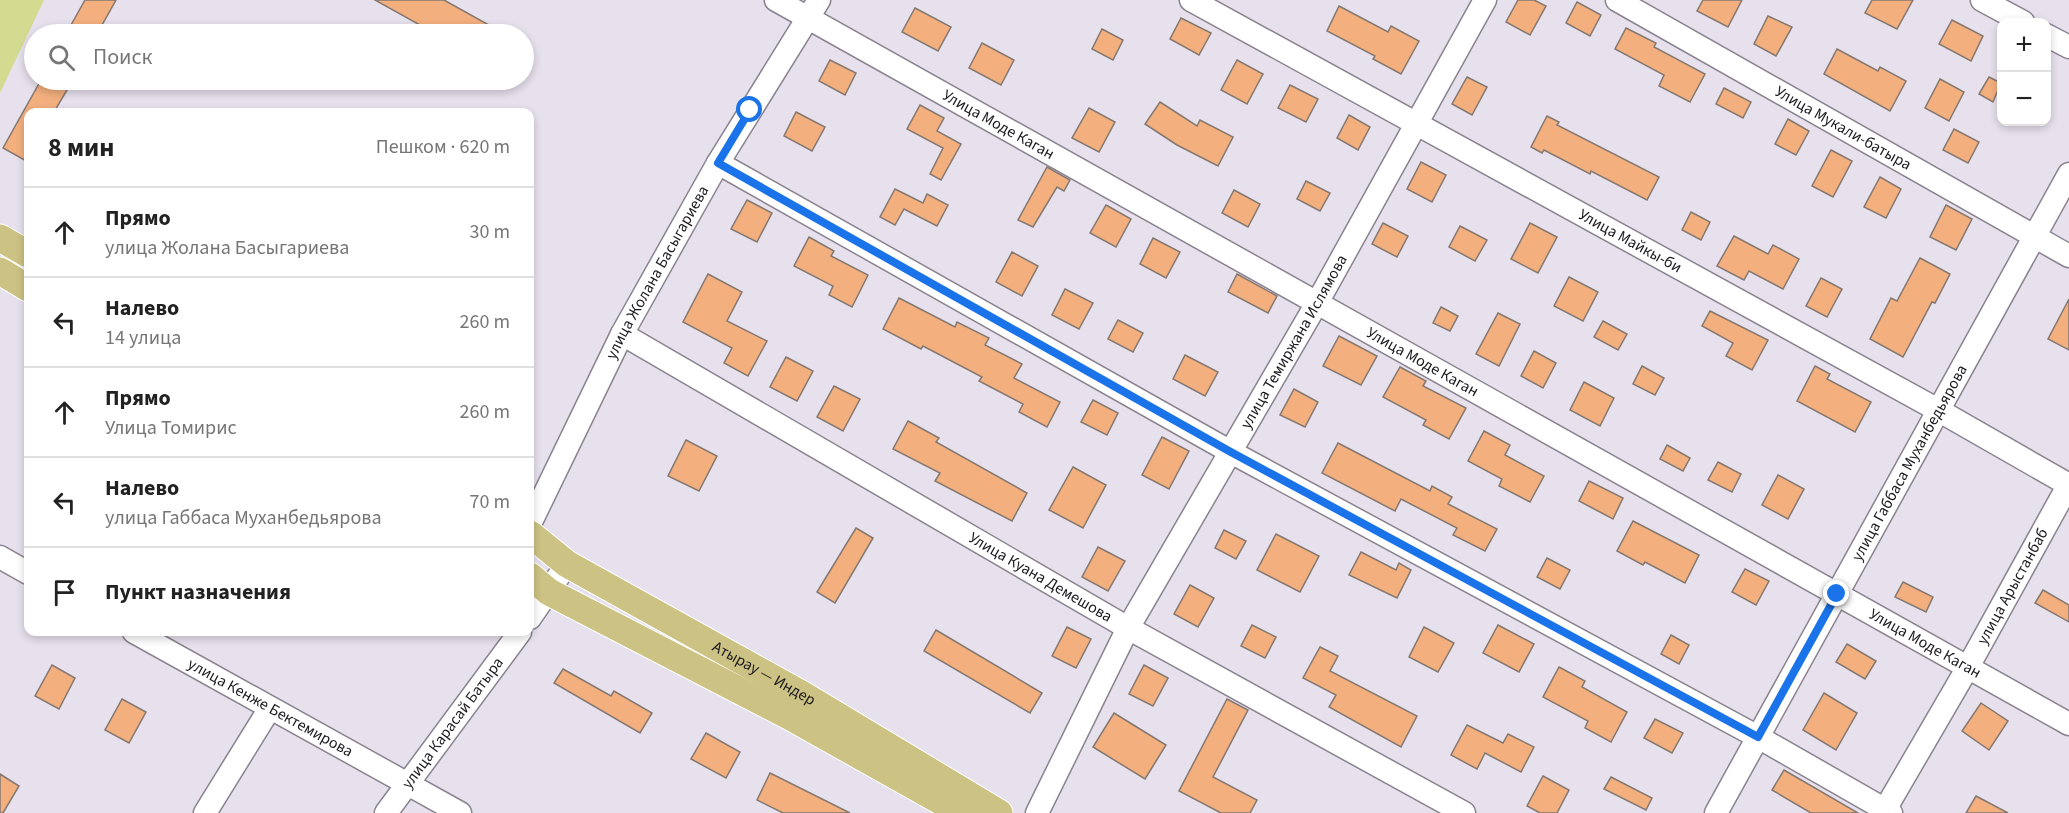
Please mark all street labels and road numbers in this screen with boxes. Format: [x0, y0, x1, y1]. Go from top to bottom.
street label: Улица Мукали-батыра [1771, 81, 1915, 176]
street label: Улица Моде Каган [938, 84, 1059, 165]
street label: улица Жолана Басыгариева [600, 182, 714, 363]
street label: Улица Майкы-би [1574, 204, 1686, 278]
street label: улица Темиржана Ислямова [1235, 251, 1353, 433]
street label: Улица Моде Каган [1363, 322, 1483, 402]
street label: улица Габбаса Муханбедьярова [1846, 361, 1973, 565]
street label: улица Арыстанбаб [1971, 524, 2054, 649]
street label: Улица Куана Демешова [965, 527, 1116, 627]
street label: Улица Моде Каган [1865, 603, 1985, 684]
street label: Атырау — Индер [708, 636, 820, 711]
street label: улица Кенже Бектемирова [184, 653, 357, 763]
street label: улица Карасай Батыра [397, 653, 509, 793]

